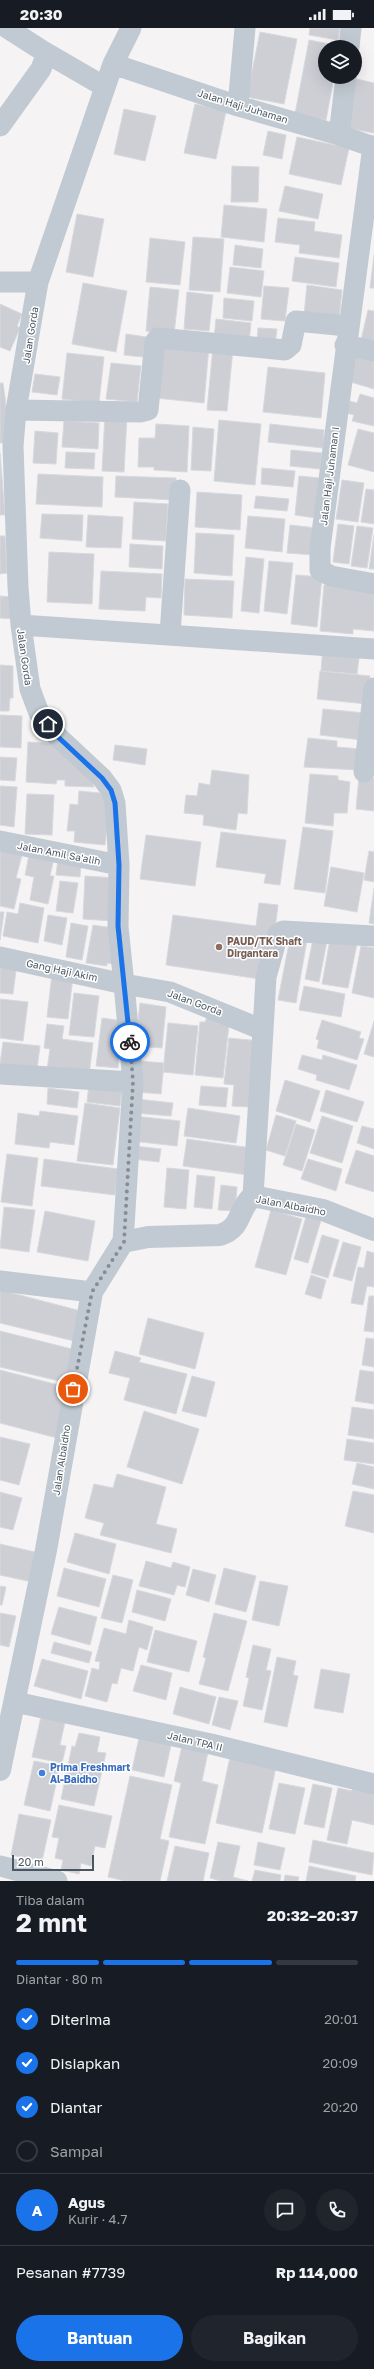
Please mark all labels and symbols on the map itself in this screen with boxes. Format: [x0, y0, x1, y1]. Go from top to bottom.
street label: Jalan Haji Juhaman [196, 87, 290, 125]
street label: Jalan Gorda [20, 306, 40, 364]
street label: Jalan Haji Juhaman I [317, 426, 341, 526]
street label: Jalan Gorda [15, 628, 35, 686]
pin [31, 707, 65, 741]
street label: Jalan Amil Sa'alih [16, 839, 102, 867]
place label: PAUD/TK Shaft Dirgantara [227, 935, 302, 959]
marker: PAUD/TK Shaft Dirgantara [214, 942, 224, 952]
street label: Gang Haji Akim [25, 957, 99, 983]
street label: Jalan Gorda [166, 987, 224, 1017]
courier [110, 1022, 150, 1062]
street label: Jalan Albaidho [255, 1192, 327, 1218]
pin [56, 1372, 90, 1406]
street label: Jalan Albaidho [50, 1424, 72, 1496]
street label: Jalan TPA II [166, 1729, 224, 1753]
place label: Prima Freshmart Al-Baidho [50, 1761, 130, 1785]
marker: Prima Freshmart Al-Baidho [37, 1768, 47, 1778]
scale bar [12, 1853, 94, 1872]

